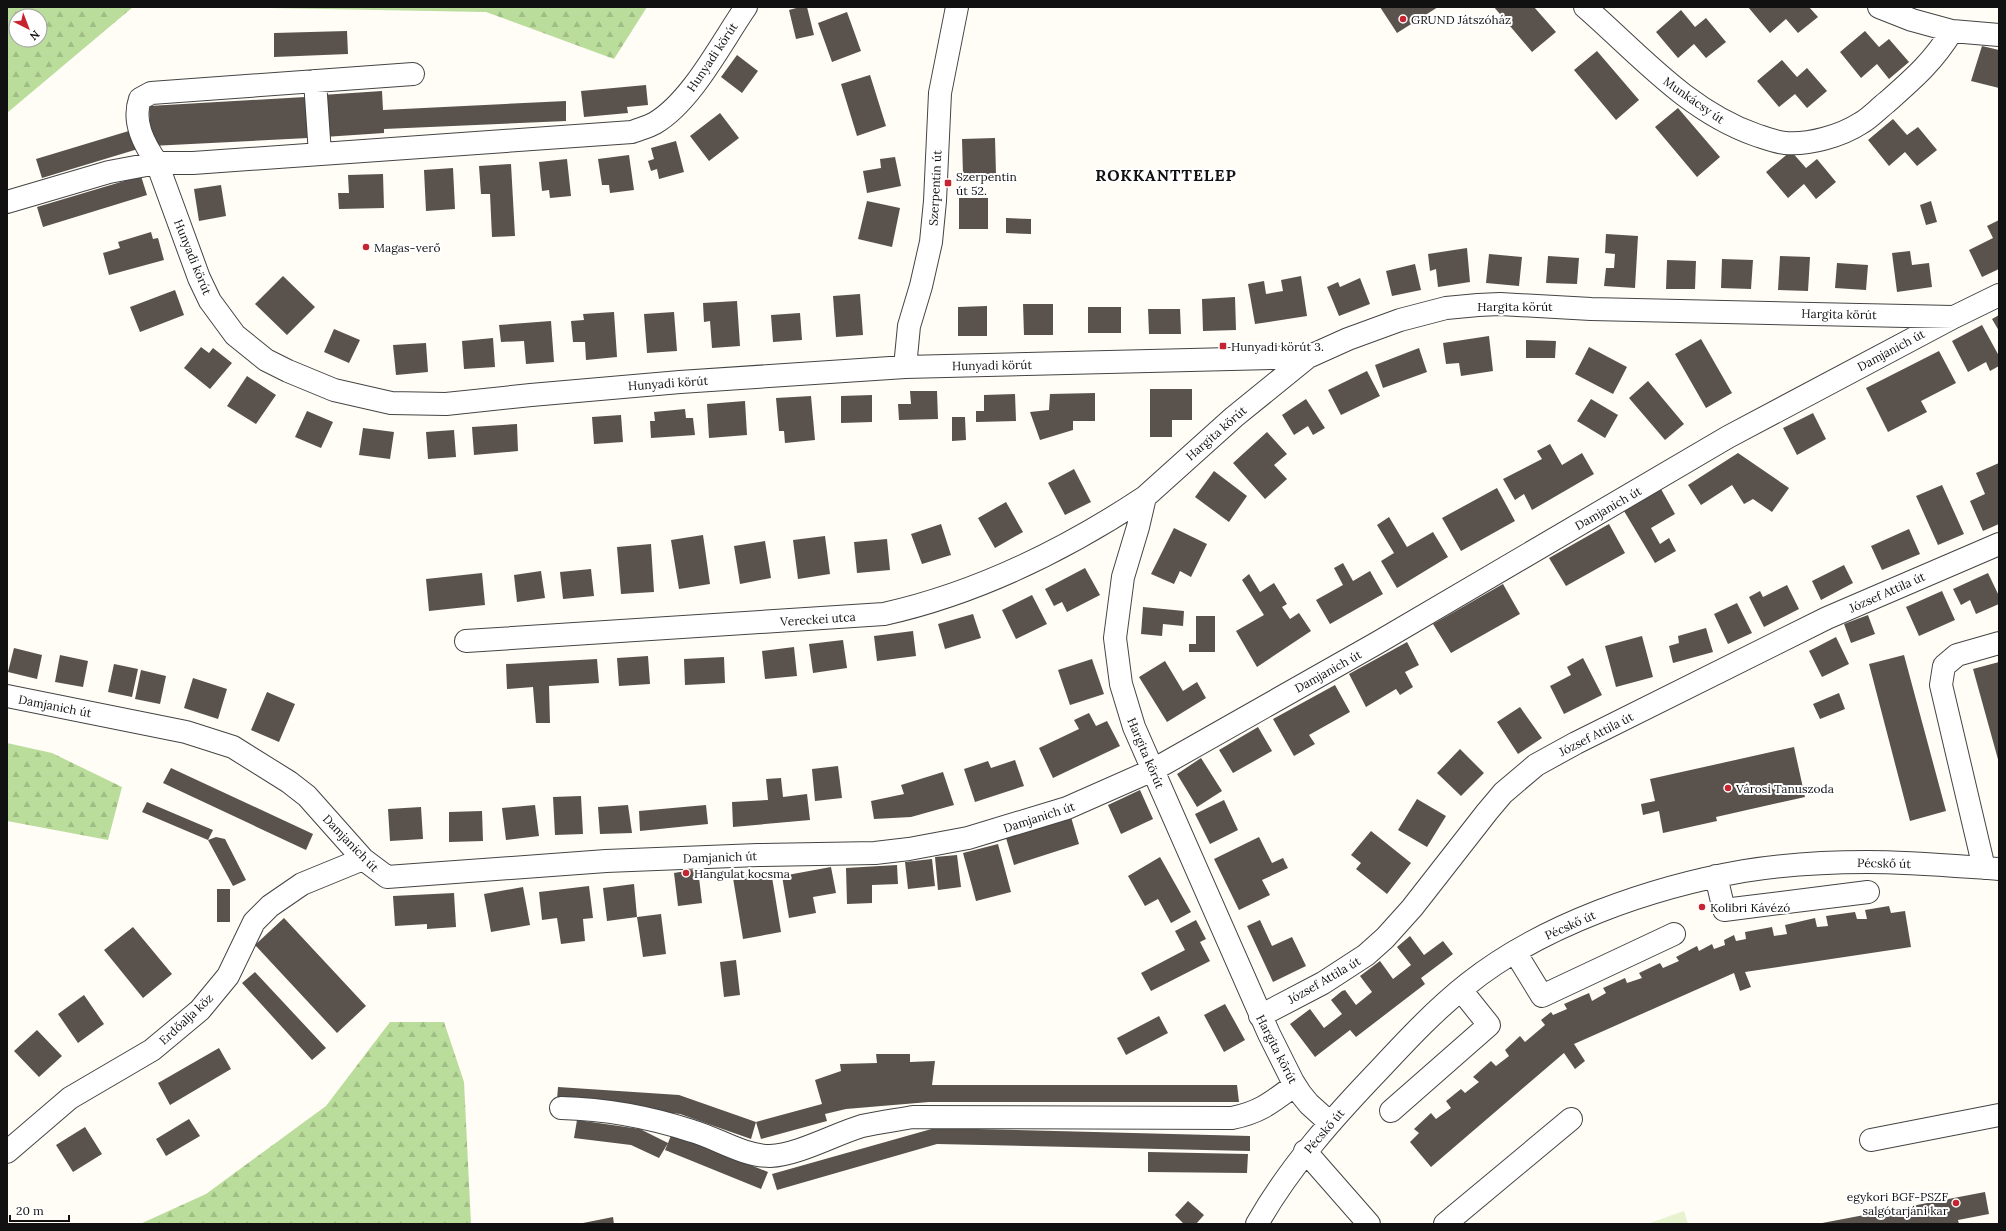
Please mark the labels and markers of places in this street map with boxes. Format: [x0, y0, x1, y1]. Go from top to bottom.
place label: GRUND Játszóház [1411, 12, 1511, 27]
marker: GRUND Játszóház [1398, 14, 1408, 24]
place label: Szerpentin út 52. [956, 169, 1017, 198]
marker: Szerpentin út 52. [943, 178, 953, 188]
place label: Magas-verő [374, 240, 440, 255]
marker: Magas-verő [361, 242, 371, 252]
place label: Hunyadi körút 3. [1231, 339, 1324, 354]
marker: Hunyadi körút 3. [1218, 341, 1228, 351]
place label: Városi Tanuszoda [1735, 781, 1834, 796]
marker: Városi Tanuszoda [1723, 783, 1733, 793]
place label: Hangulat kocsma [694, 866, 790, 881]
marker: Hangulat kocsma [681, 868, 691, 878]
place label: Kolibri Kávézó [1710, 900, 1790, 915]
marker: Kolibri Kávézó [1697, 902, 1707, 912]
place label: egykori BGF-PSZF salgótarjáni kar [1847, 1189, 1949, 1218]
marker: egykori BGF-PSZF salgótarjáni kar [1951, 1198, 1961, 1208]

